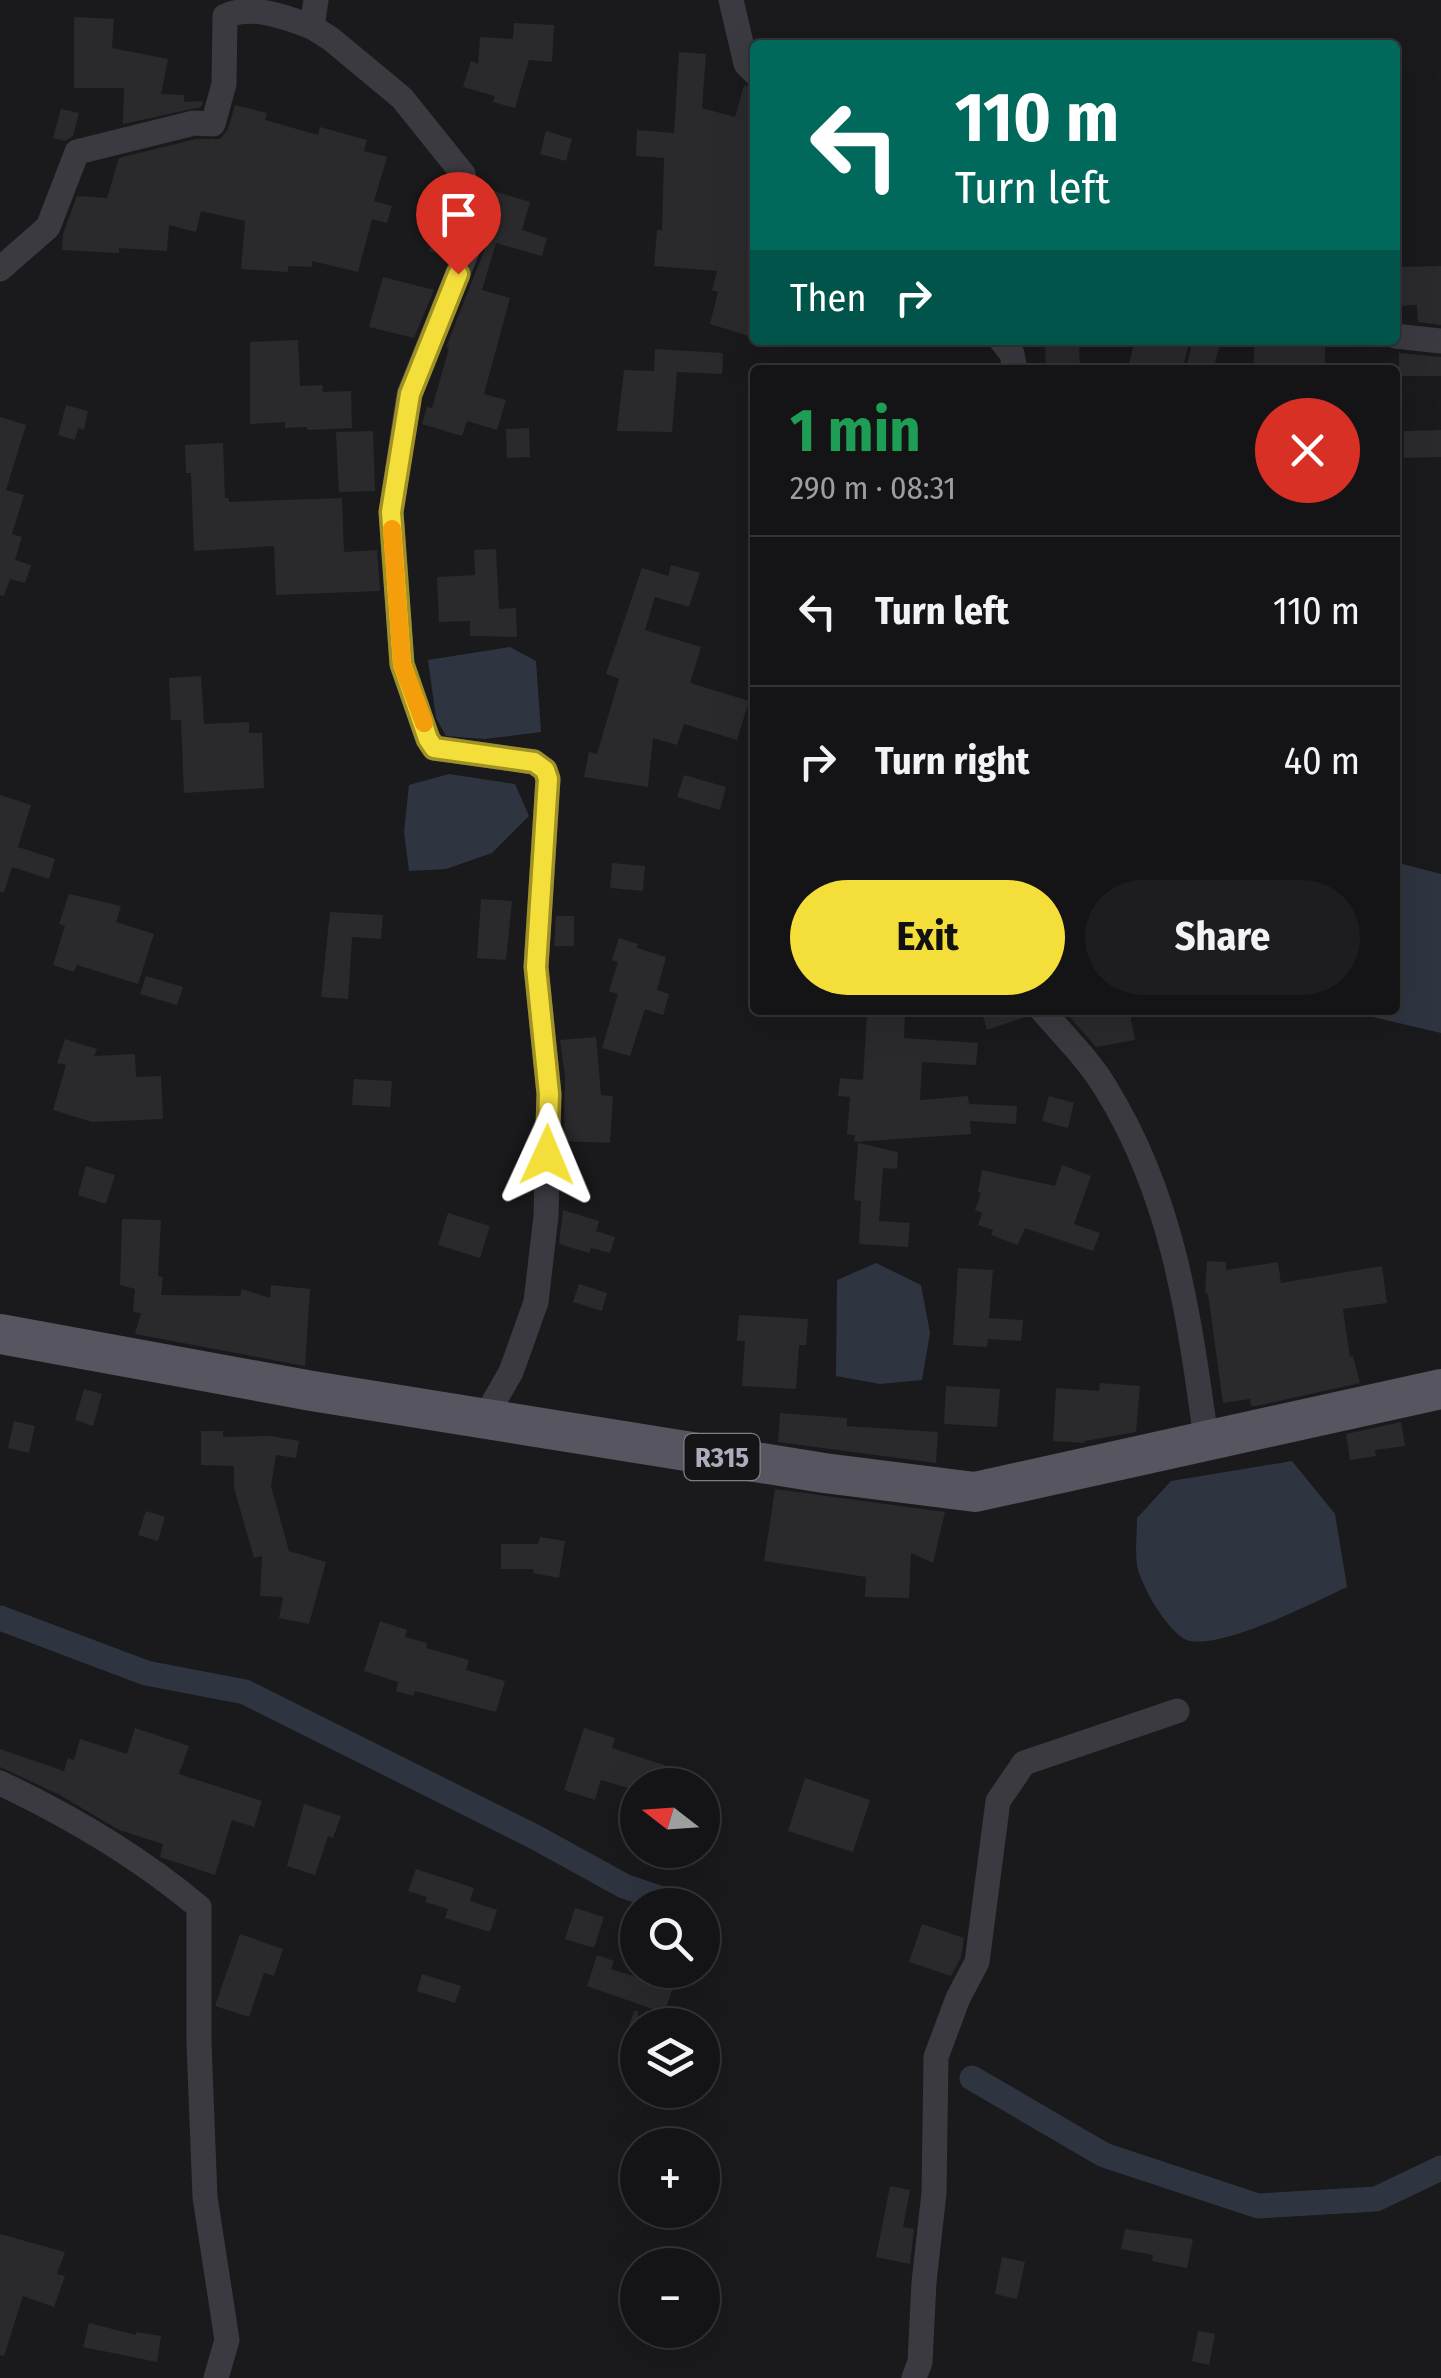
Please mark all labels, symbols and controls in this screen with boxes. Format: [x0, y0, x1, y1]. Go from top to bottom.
text: 110 m [955, 76, 1119, 160]
icon: left [790, 80, 920, 210]
text: Turn left [955, 161, 1110, 215]
pin [416, 172, 501, 275]
icon: arrive [431, 187, 486, 242]
icon: right [886, 270, 941, 325]
text: Then [790, 275, 866, 321]
text: 1 min [790, 395, 921, 467]
button: close [1255, 398, 1360, 503]
text: 290 m · 08:31 [790, 469, 956, 507]
icon: left [790, 584, 845, 639]
text: Turn left [875, 588, 1009, 634]
text: 110 m [1273, 588, 1360, 634]
icon: right [790, 734, 845, 789]
text: Turn right [875, 738, 1029, 784]
text: 40 m [1284, 738, 1360, 784]
button: Exit [790, 880, 1065, 995]
button: Share [1085, 880, 1360, 995]
position arrow [495, 1103, 599, 1207]
road number: R315 [684, 1434, 760, 1480]
north arrow [620, 1768, 720, 1868]
map controls [620, 1768, 720, 2348]
button: search [620, 1888, 720, 1988]
button: layers [620, 2008, 720, 2108]
button: + [620, 2128, 720, 2228]
button: − [620, 2248, 720, 2348]

